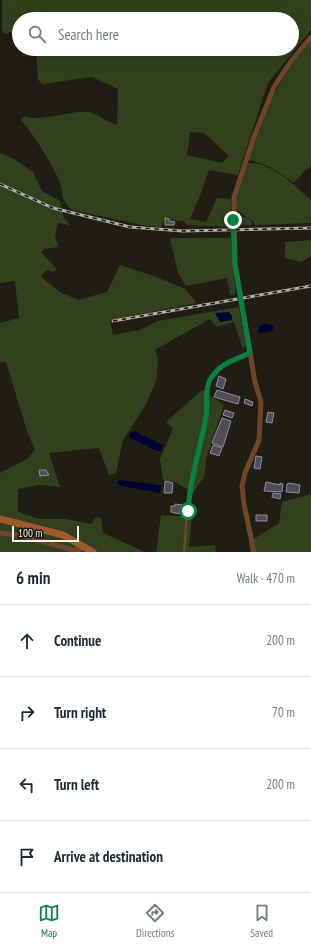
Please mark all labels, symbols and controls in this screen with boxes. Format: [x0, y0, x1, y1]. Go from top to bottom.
search box [12, 12, 299, 56]
icon: search [26, 23, 48, 45]
text: Search here [58, 25, 119, 44]
route end [224, 211, 242, 229]
route start [179, 502, 197, 520]
scale bar [12, 524, 79, 543]
text: 100 m [18, 526, 42, 540]
text: 6 min [16, 567, 50, 589]
text: Walk · 470 m [237, 570, 295, 587]
icon: ahead [16, 630, 38, 652]
text: Continue [54, 631, 101, 650]
text: 200 m [266, 632, 295, 649]
icon: right [16, 702, 38, 724]
text: Turn right [54, 703, 106, 722]
text: 70 m [272, 704, 295, 721]
icon: left [16, 774, 38, 796]
text: Turn left [54, 775, 99, 794]
text: 200 m [266, 776, 295, 793]
icon: arrive [16, 846, 38, 868]
text: Arrive at destination [54, 847, 163, 866]
tab: Map [38, 902, 60, 940]
tab: Directions [136, 902, 174, 940]
tab: Saved [250, 902, 273, 940]

